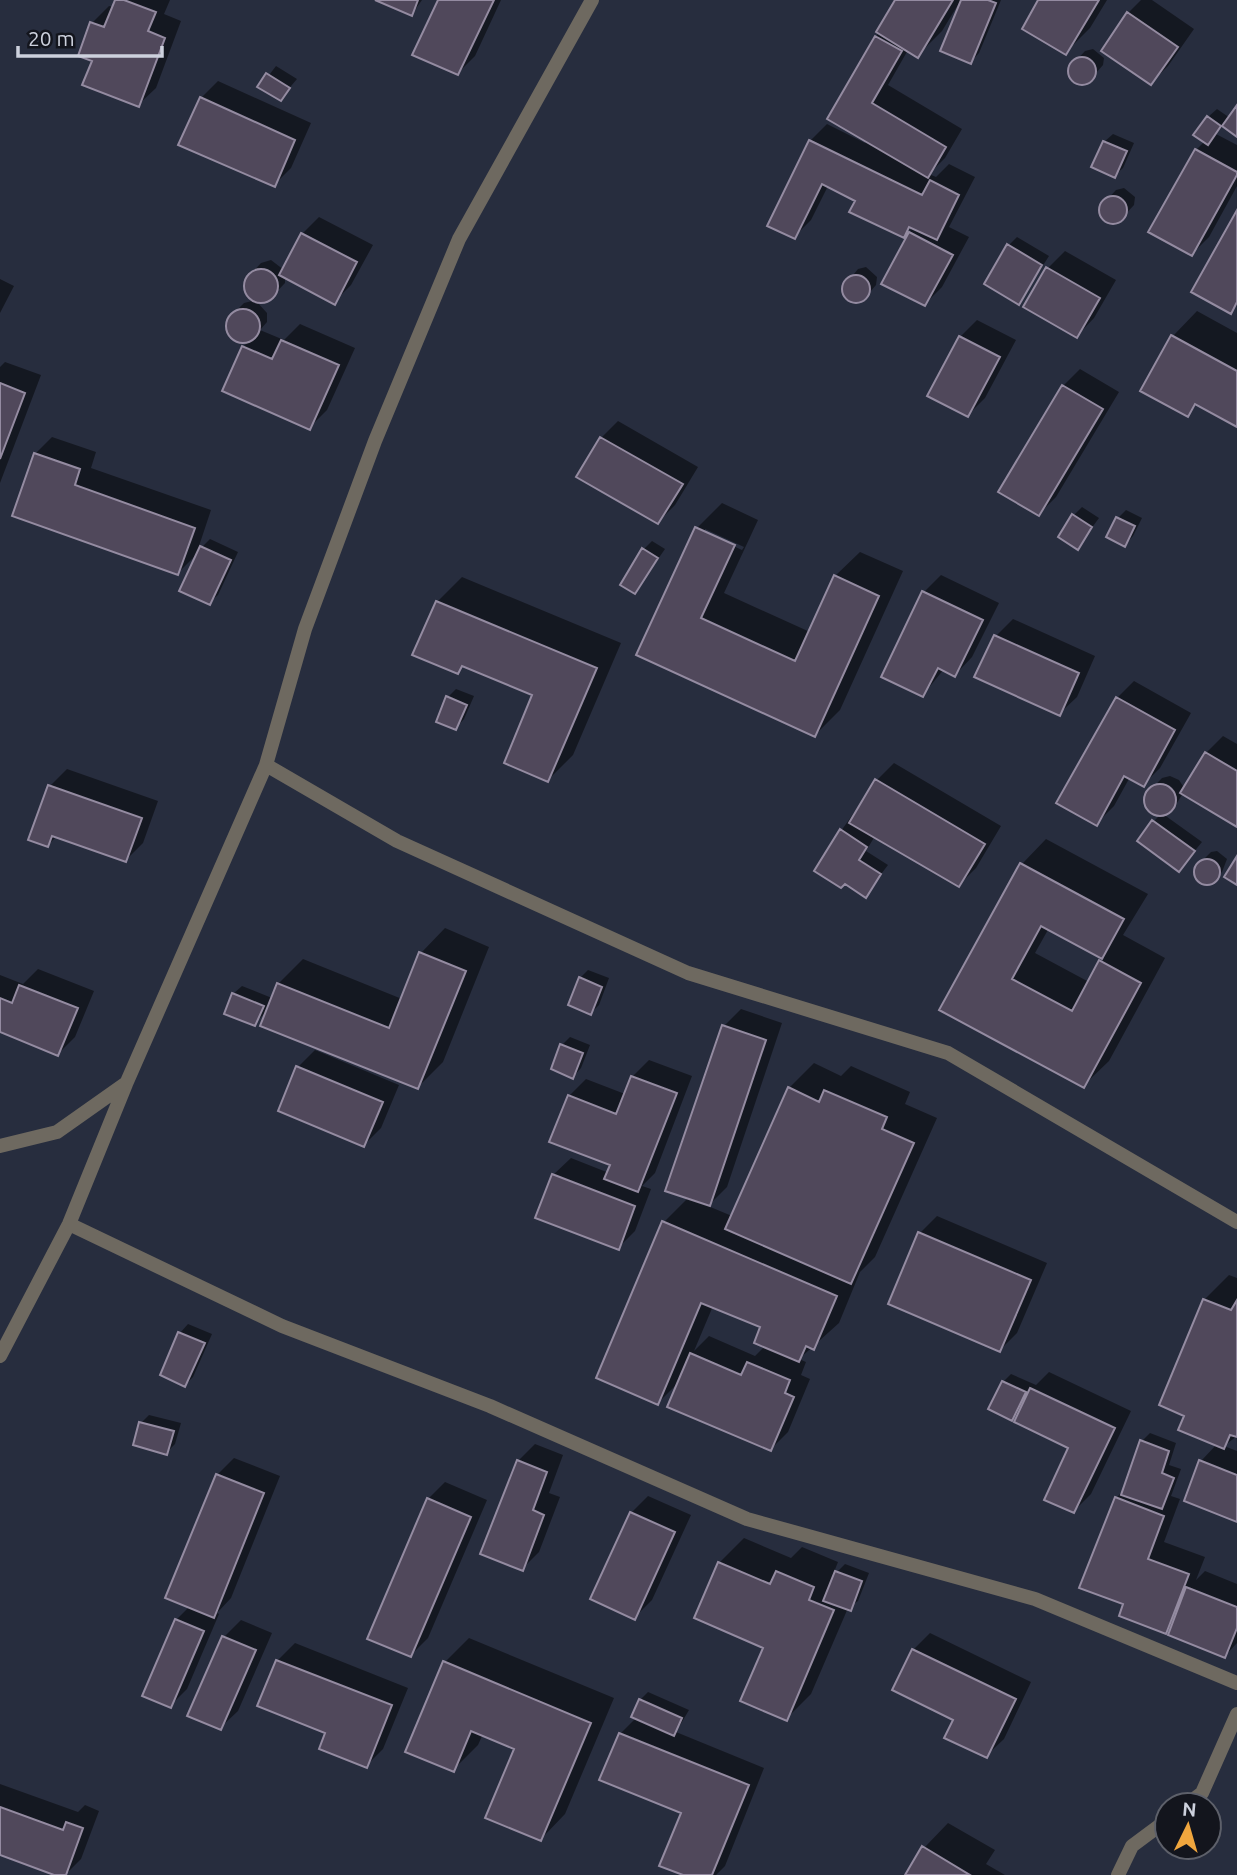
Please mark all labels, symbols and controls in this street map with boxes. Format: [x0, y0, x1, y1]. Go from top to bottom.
scale bar [18, 14, 161, 58]
text: 20 m [28, 26, 75, 50]
north arrow [1153, 1791, 1223, 1861]
text: N [1181, 1797, 1198, 1821]

